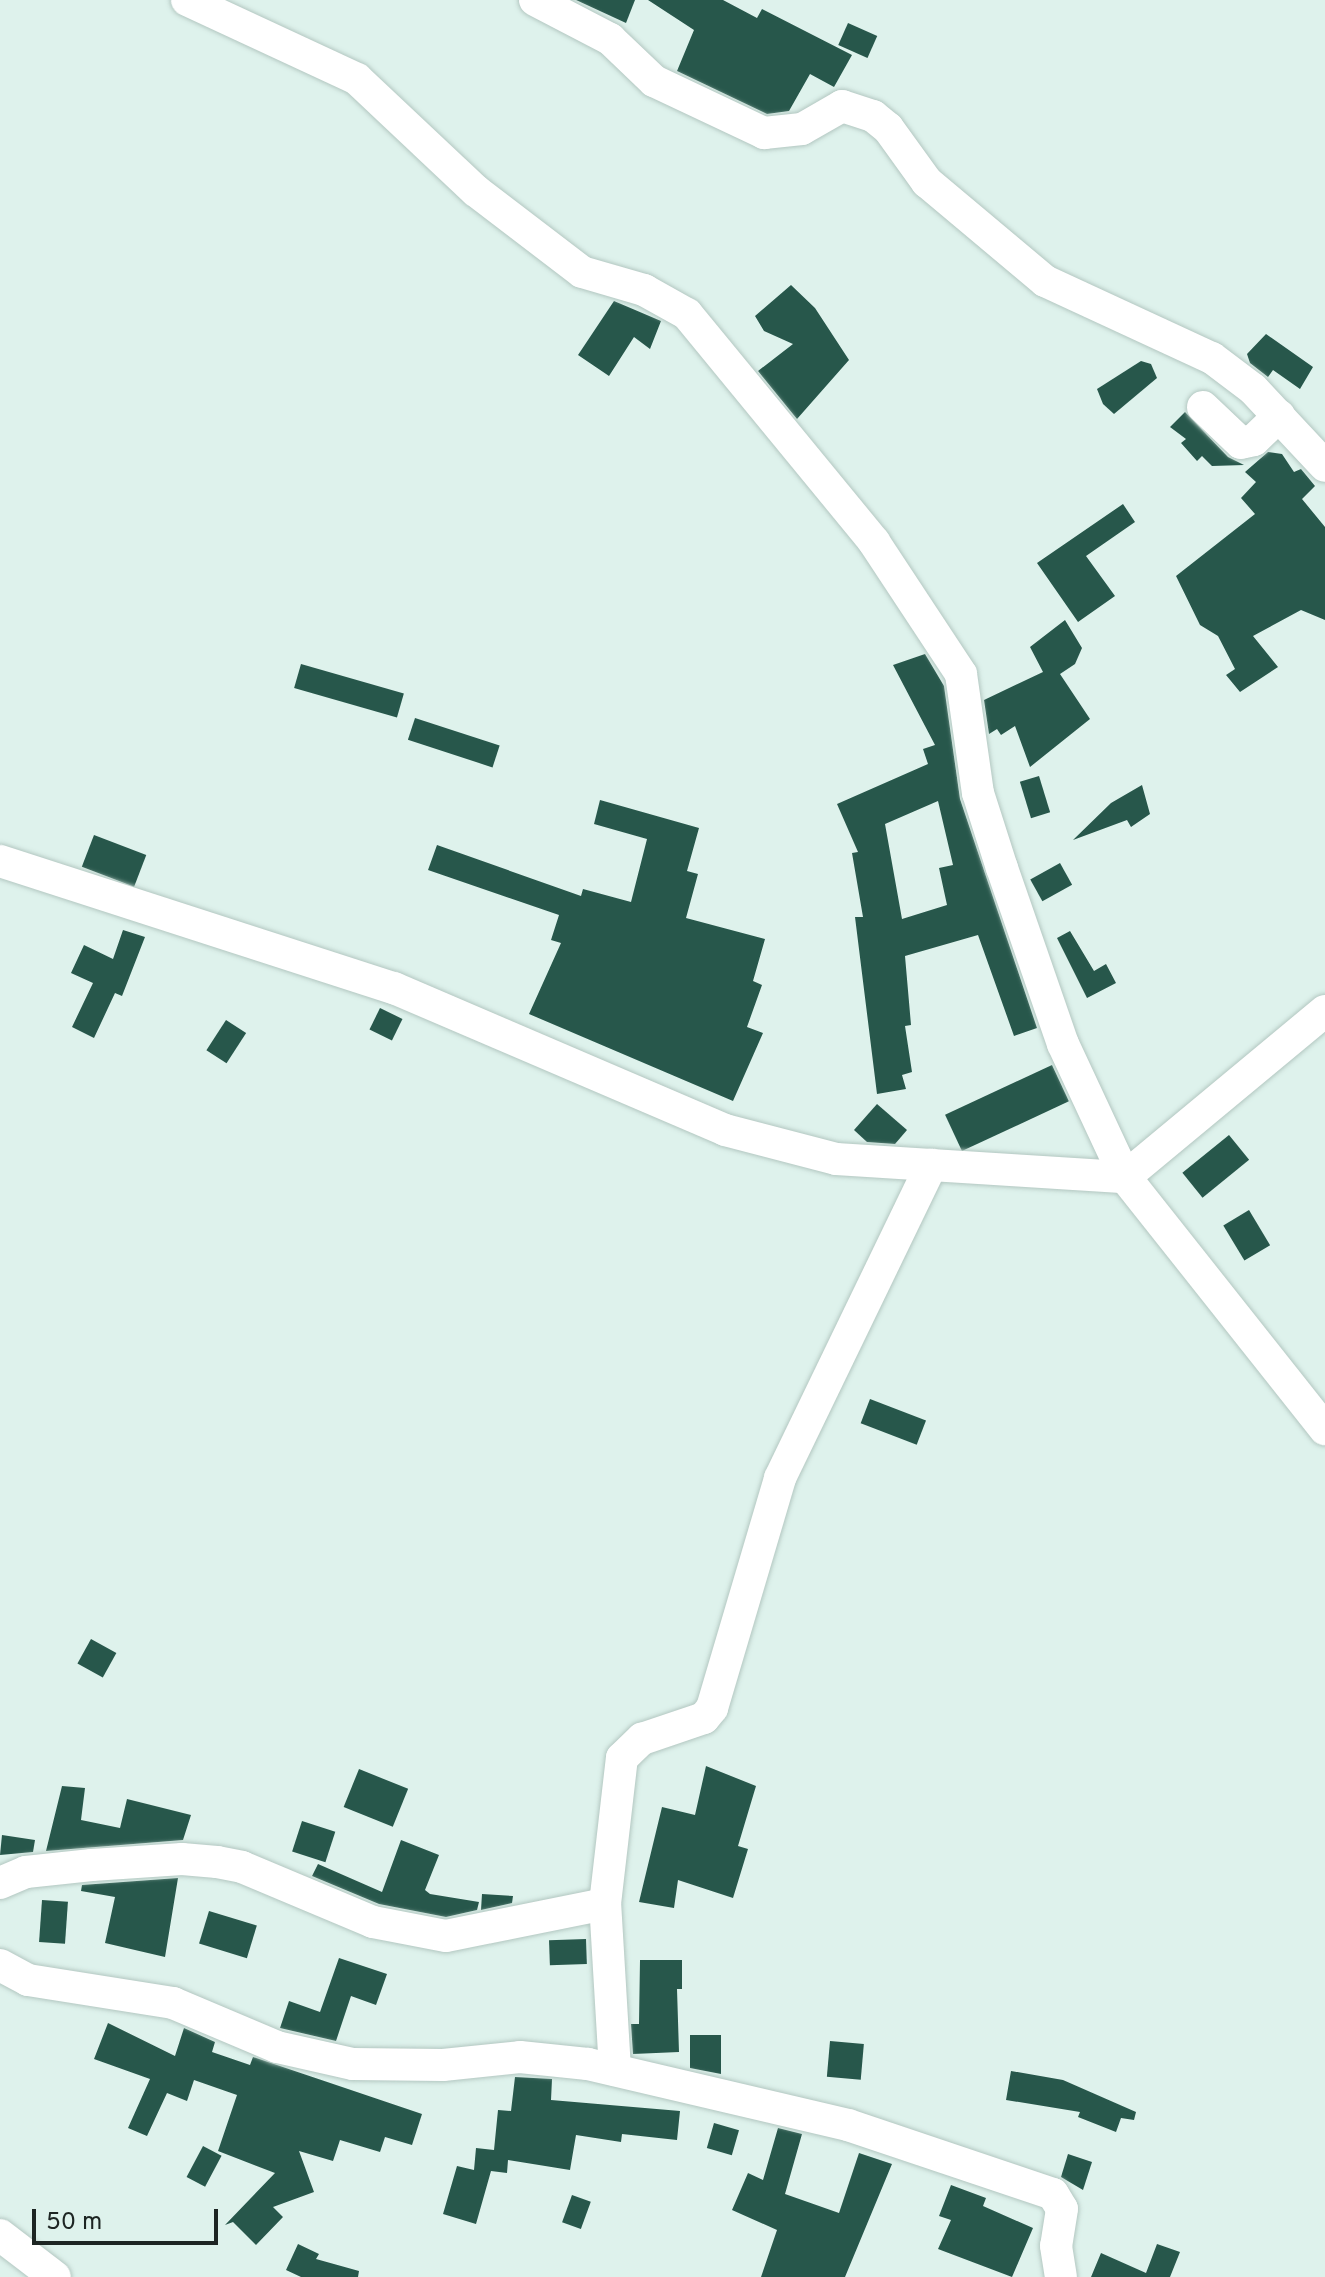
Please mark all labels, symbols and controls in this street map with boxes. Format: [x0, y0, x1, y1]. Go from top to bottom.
scale bar [36, 2193, 222, 2243]
text: 50 m [46, 2208, 102, 2238]

